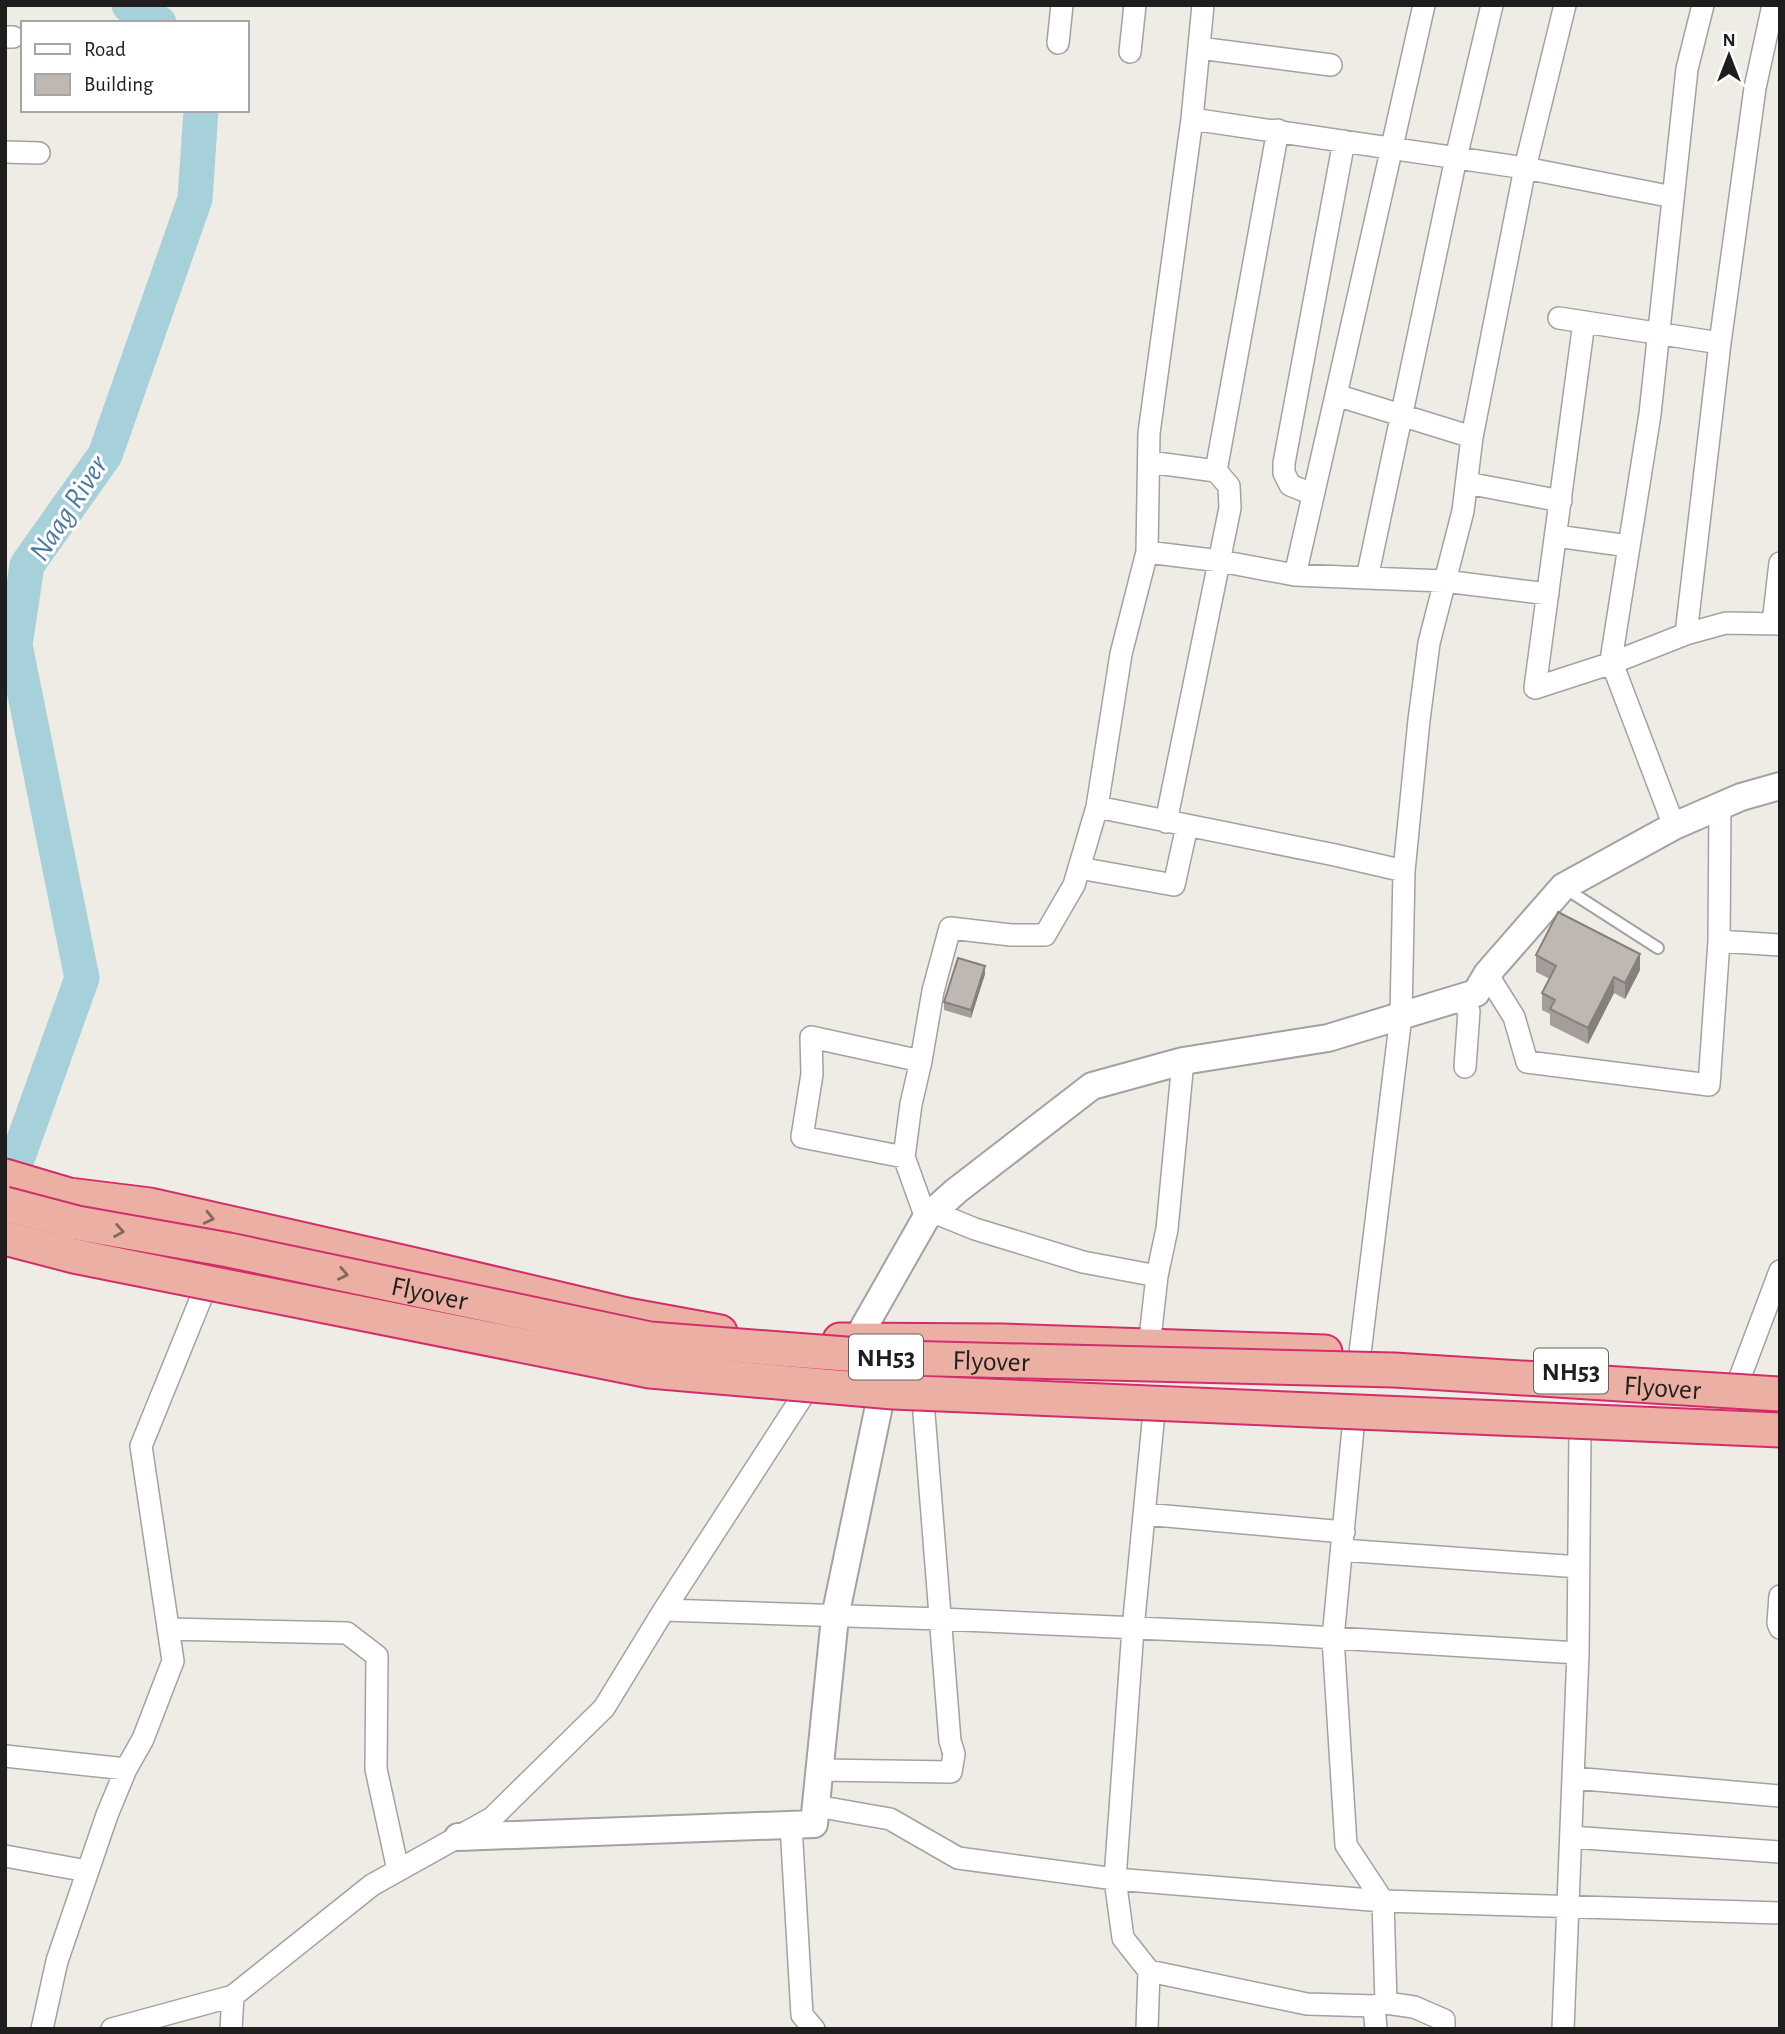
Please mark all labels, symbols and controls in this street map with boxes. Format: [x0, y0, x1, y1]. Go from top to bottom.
legend [21, 21, 248, 112]
north arrow [1694, 21, 1764, 91]
text: N [1722, 31, 1736, 50]
text: Road [84, 39, 126, 60]
text: Building [84, 74, 154, 95]
water label: Naag River [24, 450, 114, 566]
one-way arrow [203, 1210, 215, 1224]
one-way arrow [113, 1222, 125, 1237]
one-way arrow [337, 1266, 349, 1281]
street label: Flyover [389, 1273, 470, 1316]
road number: NH53 [849, 1334, 923, 1380]
street label: Flyover [952, 1347, 1030, 1377]
road number: NH53 [1534, 1348, 1608, 1394]
street label: Flyover [1623, 1372, 1702, 1405]

